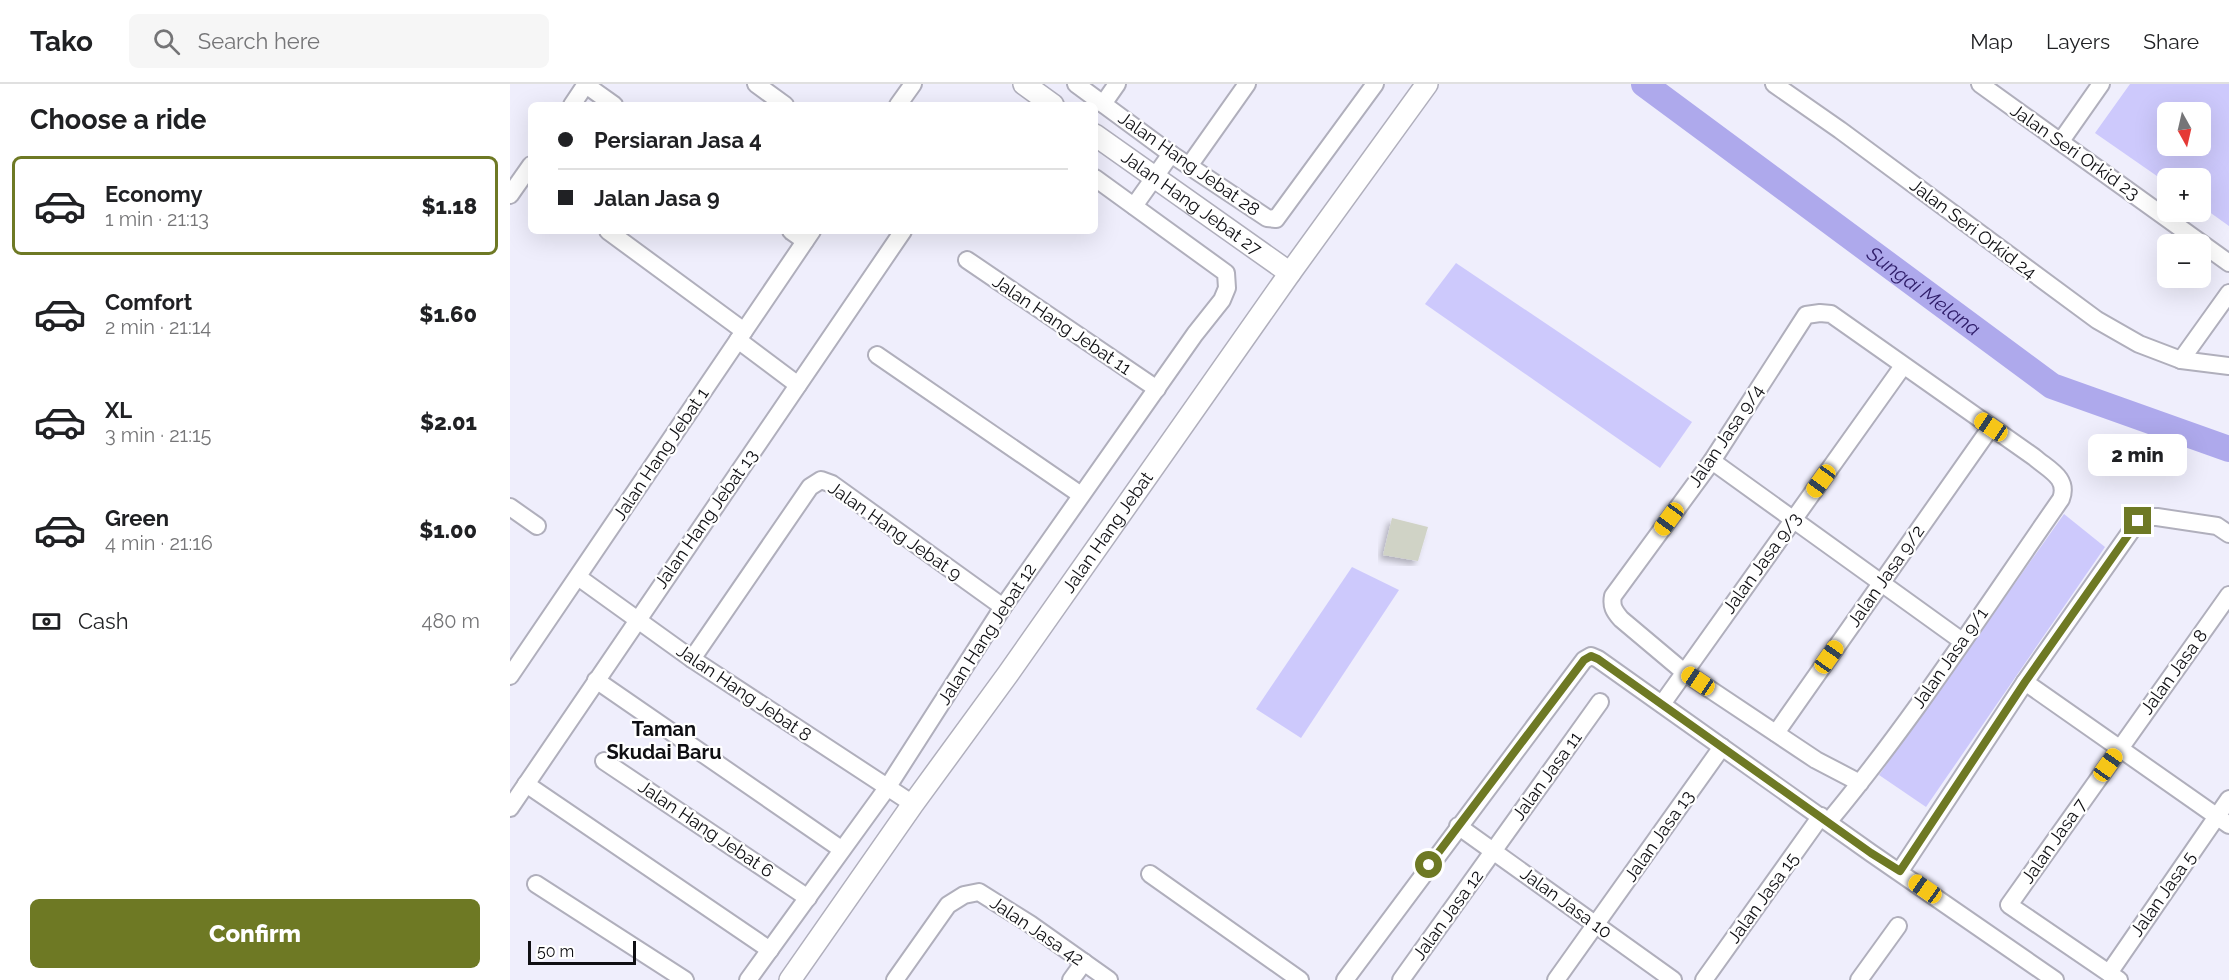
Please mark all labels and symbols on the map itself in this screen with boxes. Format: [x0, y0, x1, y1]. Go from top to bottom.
street label: Jalan Seri Orkid 23 [2007, 99, 2144, 204]
north arrow [2157, 102, 2211, 156]
street label: Jalan Hang Jebat 28 [1115, 107, 1264, 220]
street label: Jalan Hang Jebat 27 [1118, 146, 1266, 260]
street label: Jalan Seri Orkid 24 [1906, 174, 2041, 283]
water label: Sungai Melana [1862, 241, 1985, 341]
street label: Jalan Hang Jebat 11 [989, 270, 1136, 379]
street label: Jalan Jasa 9/4 [1684, 381, 1768, 491]
street label: Jalan Hang Jebat 1 [609, 383, 713, 524]
car [1971, 409, 2011, 445]
callout: 2 min [2088, 434, 2188, 476]
street label: Jalan Hang Jebat 13 [650, 445, 761, 592]
car [1803, 461, 1839, 501]
street label: Jalan Hang Jebat [1058, 468, 1157, 596]
street label: Jalan Hang Jebat 9 [825, 477, 966, 584]
car [1651, 499, 1687, 539]
route end [2124, 507, 2151, 534]
street label: Jalan Jasa 9/3 [1718, 508, 1805, 617]
street label: Jalan Jasa 9/2 [1843, 521, 1928, 631]
street label: Jalan Hang Jebat 12 [933, 559, 1040, 708]
street label: Jalan Jasa 9/1 [1907, 603, 1992, 712]
street label: Jalan Jasa 8 [2136, 625, 2211, 718]
car [1811, 637, 1847, 677]
street label: Jalan Hang Jebat 8 [673, 640, 816, 745]
car [1678, 663, 1718, 699]
district label: Taman Skudai Baru [606, 717, 722, 764]
street label: Jalan Jasa 11 [1507, 727, 1586, 824]
car [2090, 745, 2126, 785]
street label: Jalan Hang Jebat 6 [635, 776, 778, 882]
street label: Jalan Jasa 13 [1619, 786, 1698, 885]
street label: Jalan Jasa 7 [2017, 794, 2091, 887]
street label: Jalan Jasa 5 [2126, 847, 2200, 940]
street label: Jalan Jasa 15 [1723, 848, 1803, 947]
route start [1415, 851, 1442, 878]
street label: Jalan Jasa 10 [1517, 862, 1616, 943]
street label: Jalan Jasa 12 [1408, 866, 1487, 964]
car [1905, 871, 1945, 907]
street label: Jalan Jasa 42 [987, 892, 1088, 970]
scale bar [528, 938, 636, 966]

